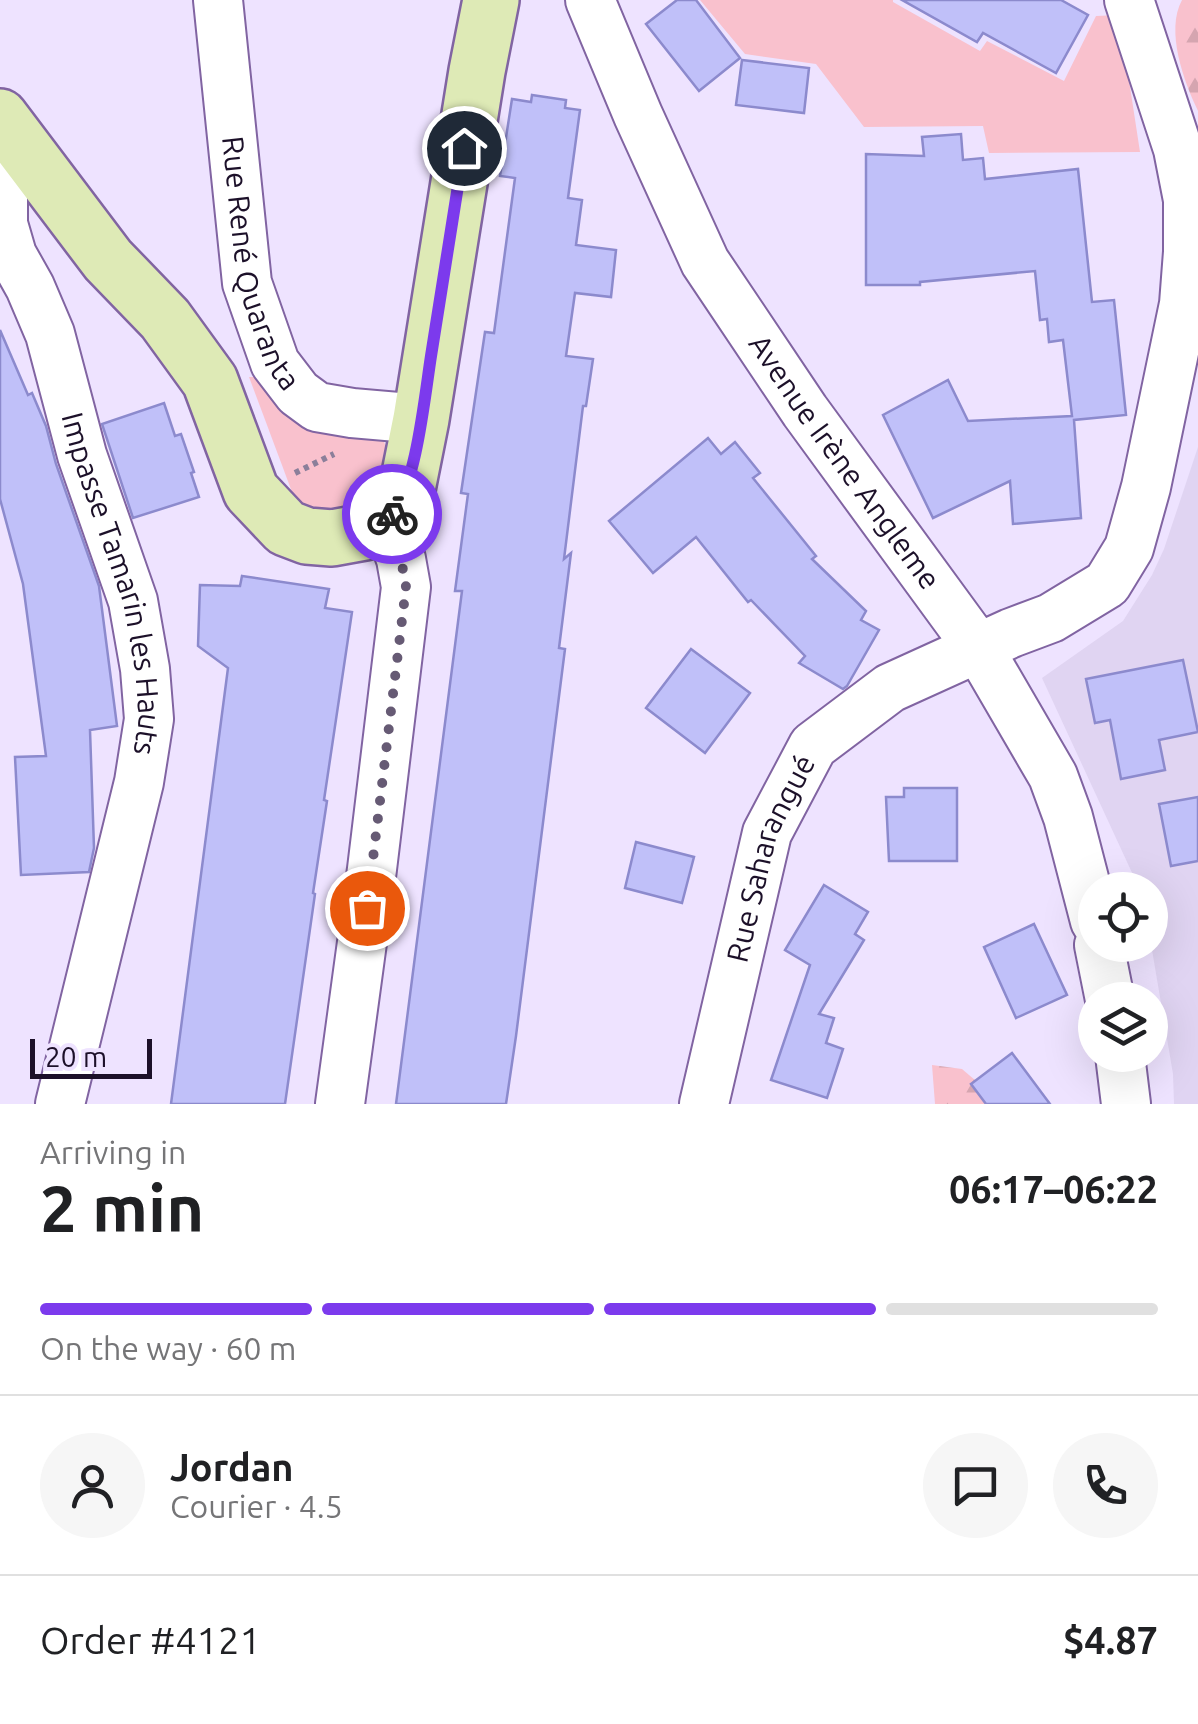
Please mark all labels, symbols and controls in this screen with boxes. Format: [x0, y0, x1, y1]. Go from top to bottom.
pin [422, 106, 507, 191]
icon: home [437, 121, 492, 176]
street label: Rue René Quaranta [216, 134, 307, 396]
street label: Avenue Irène Angleme [743, 328, 948, 596]
street label: Impasse Tamarin les Hauts [55, 409, 168, 758]
courier [342, 464, 442, 564]
icon: bike [365, 487, 420, 542]
street label: Rue Saharangué [720, 749, 821, 965]
pin [325, 866, 410, 951]
map controls [1078, 872, 1168, 1072]
button: locate [1078, 872, 1168, 962]
icon: bag [340, 881, 395, 936]
button: layers [1078, 982, 1168, 1072]
scale bar [30, 1034, 152, 1078]
text: 20 m [45, 1041, 107, 1072]
text: Arriving in [40, 1134, 186, 1170]
text: 06:17–06:22 [949, 1168, 1158, 1210]
text: 2 min [40, 1171, 204, 1244]
text: On the way · 60 m [40, 1330, 296, 1366]
button: person [40, 1433, 145, 1538]
button: chat [923, 1433, 1028, 1538]
button: phone [1053, 1433, 1158, 1538]
text: Jordan [170, 1446, 294, 1488]
text: Courier · 4.5 [170, 1488, 343, 1524]
text: Order #4121 [40, 1619, 261, 1661]
text: $4.87 [1063, 1619, 1158, 1661]

